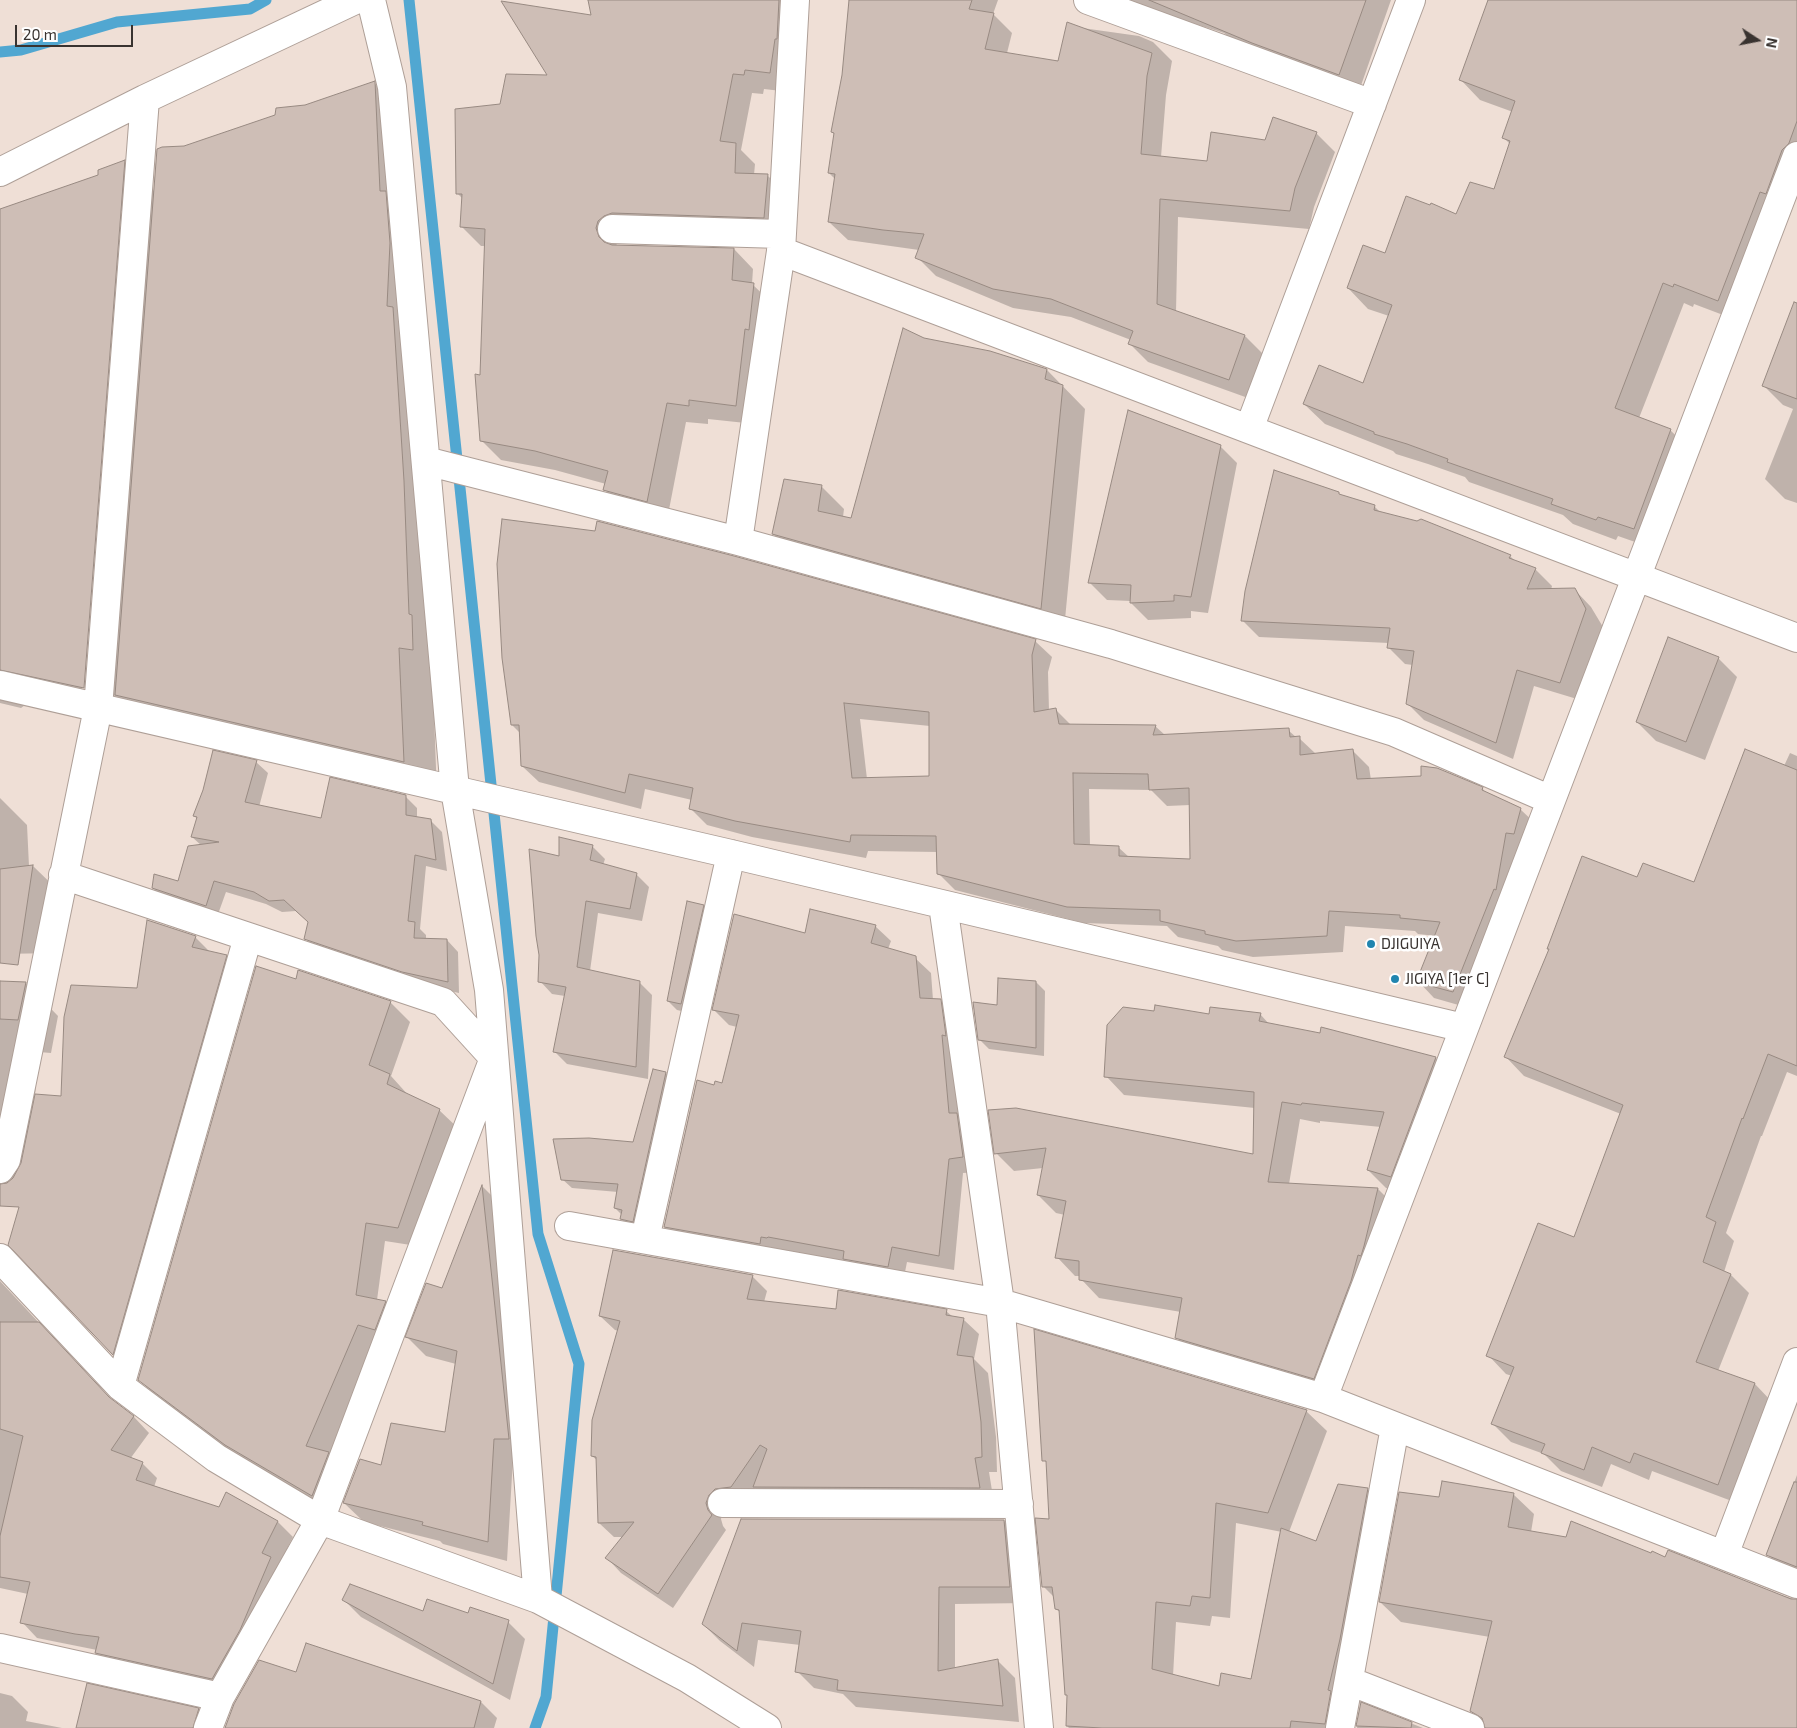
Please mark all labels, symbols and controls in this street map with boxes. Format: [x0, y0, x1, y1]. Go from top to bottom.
scale bar [18, 15, 135, 47]
north arrow [1732, 15, 1782, 65]
text: 20 m [23, 25, 57, 43]
text: N [1763, 36, 1782, 50]
place label: DJIGUIYA [1381, 935, 1440, 953]
marker: DJIGUIYA [1365, 938, 1377, 950]
place label: JIGIYA [1er C] [1405, 970, 1490, 988]
marker: JIGIYA [1er C] [1389, 973, 1401, 985]

